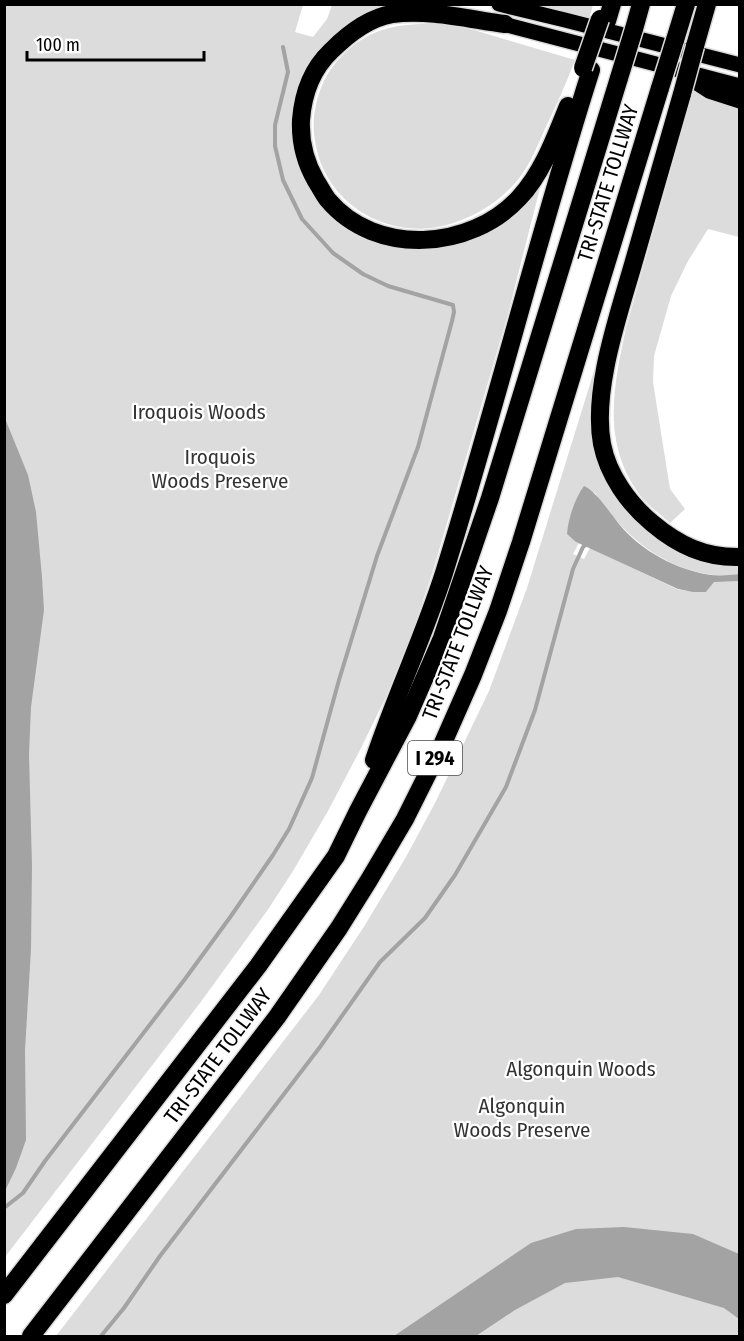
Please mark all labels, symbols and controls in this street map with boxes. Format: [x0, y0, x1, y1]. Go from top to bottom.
scale bar [27, 24, 204, 62]
text: 100 m [36, 34, 80, 56]
street label: TRI-STATE TOLLWAY [572, 101, 644, 265]
park label: Iroquois Woods [132, 399, 266, 425]
park label: Iroquois Woods Preserve [152, 444, 288, 494]
street label: TRI-STATE TOLLWAY [417, 562, 500, 724]
road number: I 294 [408, 741, 462, 775]
street label: TRI-STATE TOLLWAY [159, 983, 278, 1129]
park label: Algonquin Woods [506, 1056, 656, 1082]
park label: Algonquin Woods Preserve [454, 1093, 590, 1143]

